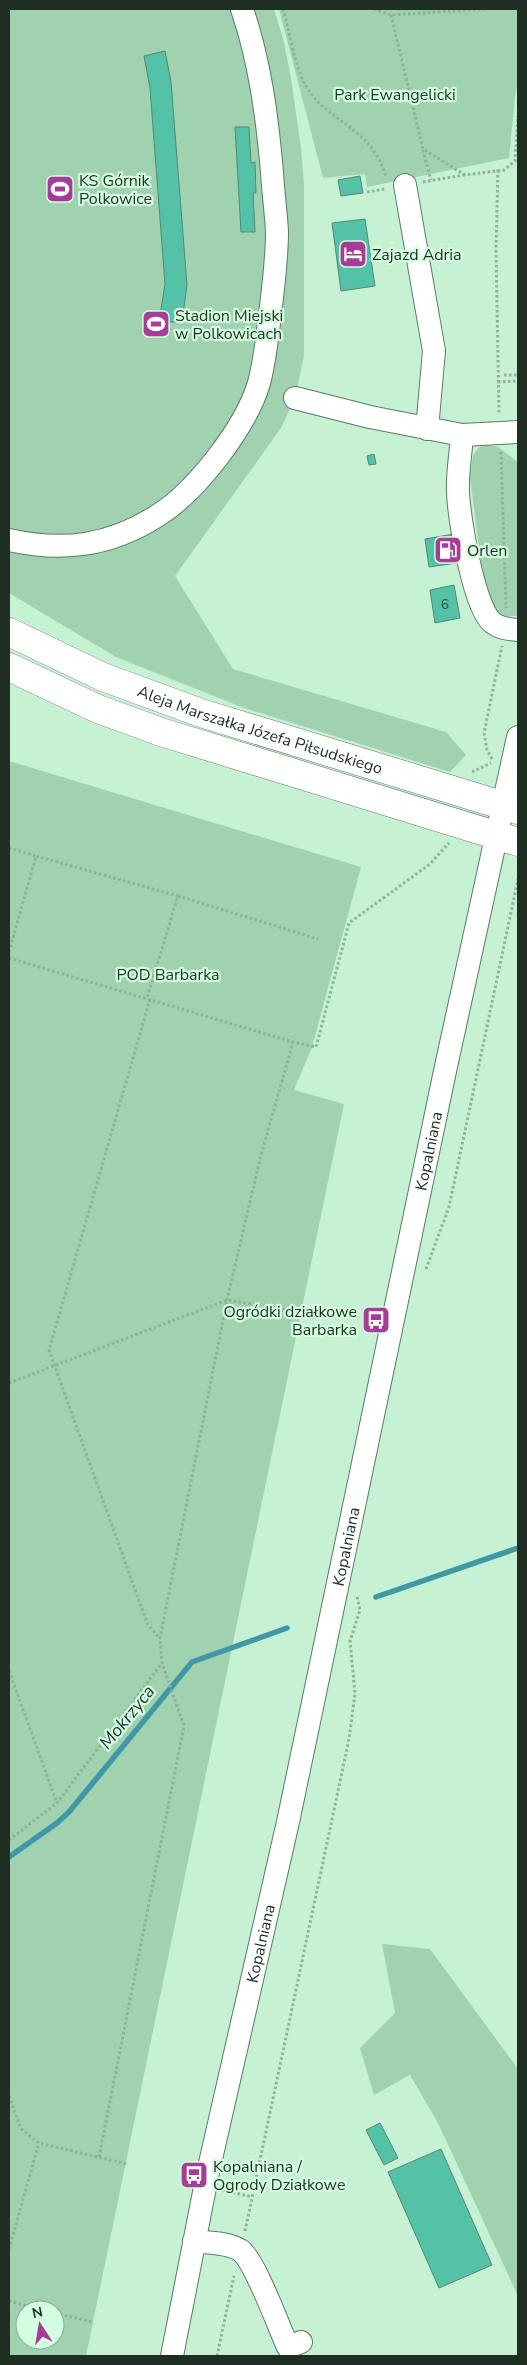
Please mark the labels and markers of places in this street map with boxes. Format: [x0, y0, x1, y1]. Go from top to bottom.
place label: KS Górnik Polkowice [79, 170, 152, 210]
sports icon: KS Górnik Polkowice [45, 174, 75, 204]
hotel icon: Zajazd Adria [338, 239, 368, 269]
place label: Zajazd Adria [372, 244, 462, 266]
place label: Stadion Miejski w Polkowicach [175, 305, 283, 345]
sports icon: Stadion Miejski w Polkowicach [141, 309, 171, 339]
fuel station icon: Orlen [433, 535, 463, 565]
place label: Orlen [467, 540, 507, 562]
place label: Ogródki działkowe Barbarka [224, 1301, 357, 1341]
bus stop icon: Ogródki działkowe Barbarka [361, 1305, 391, 1335]
place label: Kopalniana / Ogrody Działkowe [213, 2156, 345, 2196]
bus stop icon: Kopalniana / Ogrody Działkowe [179, 2160, 209, 2190]

